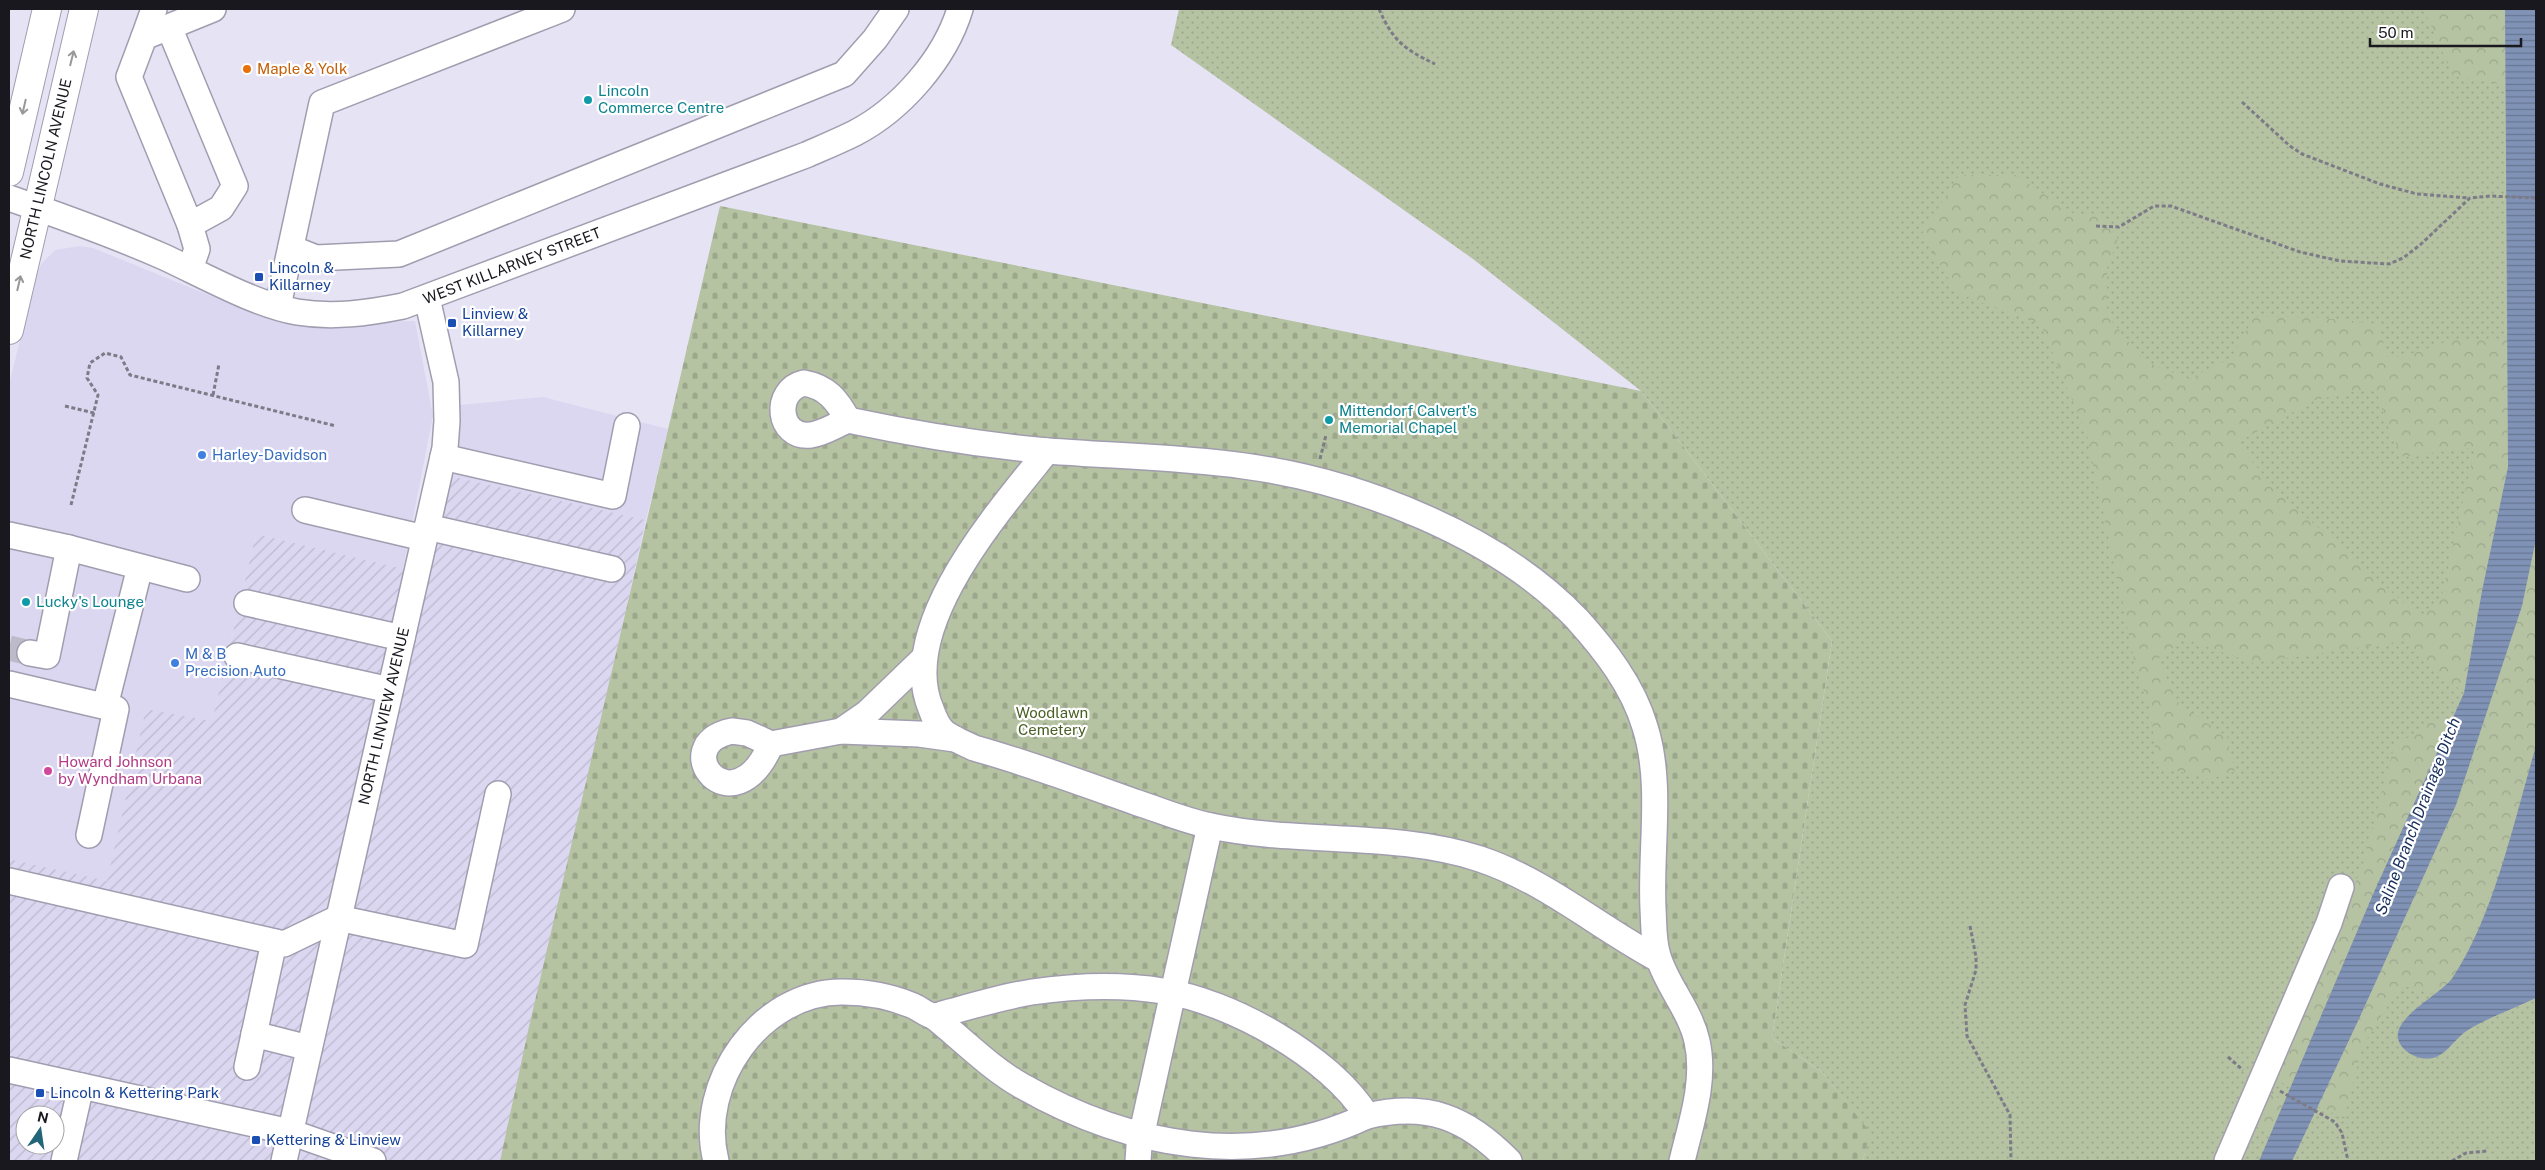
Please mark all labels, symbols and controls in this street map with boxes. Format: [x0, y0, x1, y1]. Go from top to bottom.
scale bar [2370, 15, 2521, 47]
text: 50 m [2378, 24, 2413, 41]
one-way arrow [68, 50, 77, 66]
place label: Maple & Yolk [257, 60, 347, 77]
marker: Maple & Yolk [241, 63, 253, 75]
street label: NORTH LINCOLN AVENUE [16, 77, 75, 261]
place label: Lincoln Commerce Centre [598, 82, 724, 116]
marker: Lincoln Commerce Centre [582, 94, 594, 106]
one-way arrow [19, 99, 28, 115]
street label: WEST KILLARNEY STREET [421, 224, 603, 307]
place label: Lincoln & Killarney [269, 259, 334, 293]
marker: Lincoln & Killarney [253, 271, 265, 283]
one-way arrow [15, 275, 25, 291]
place label: Linview & Killarney [462, 305, 528, 339]
marker: Linview & Killarney [446, 317, 458, 329]
place label: Mittendorf Calvert's Memorial Chapel [1339, 402, 1477, 436]
marker: Mittendorf Calvert's Memorial Chapel [1323, 414, 1335, 426]
place label: Harley-Davidson [212, 446, 327, 463]
marker: Harley-Davidson [196, 449, 208, 461]
place label: Lucky's Lounge [36, 593, 144, 610]
marker: Lucky's Lounge [20, 596, 32, 608]
street label: NORTH LINVIEW AVENUE [355, 625, 412, 806]
place label: M & B Precision Auto [185, 645, 286, 679]
marker: M & B Precision Auto [169, 657, 181, 669]
park label: Woodlawn Cemetery [1016, 704, 1088, 738]
water label: Saline Branch Drainage Ditch [2371, 715, 2464, 917]
place label: Howard Johnson by Wyndham Urbana [58, 753, 202, 787]
marker: Howard Johnson by Wyndham Urbana [42, 765, 54, 777]
place label: Lincoln & Kettering Park [50, 1084, 219, 1101]
marker: Lincoln & Kettering Park [34, 1087, 46, 1099]
north arrow [15, 1105, 65, 1155]
text: N [36, 1108, 50, 1126]
place label: Kettering & Linview [266, 1131, 401, 1148]
marker: Kettering & Linview [250, 1134, 262, 1146]

